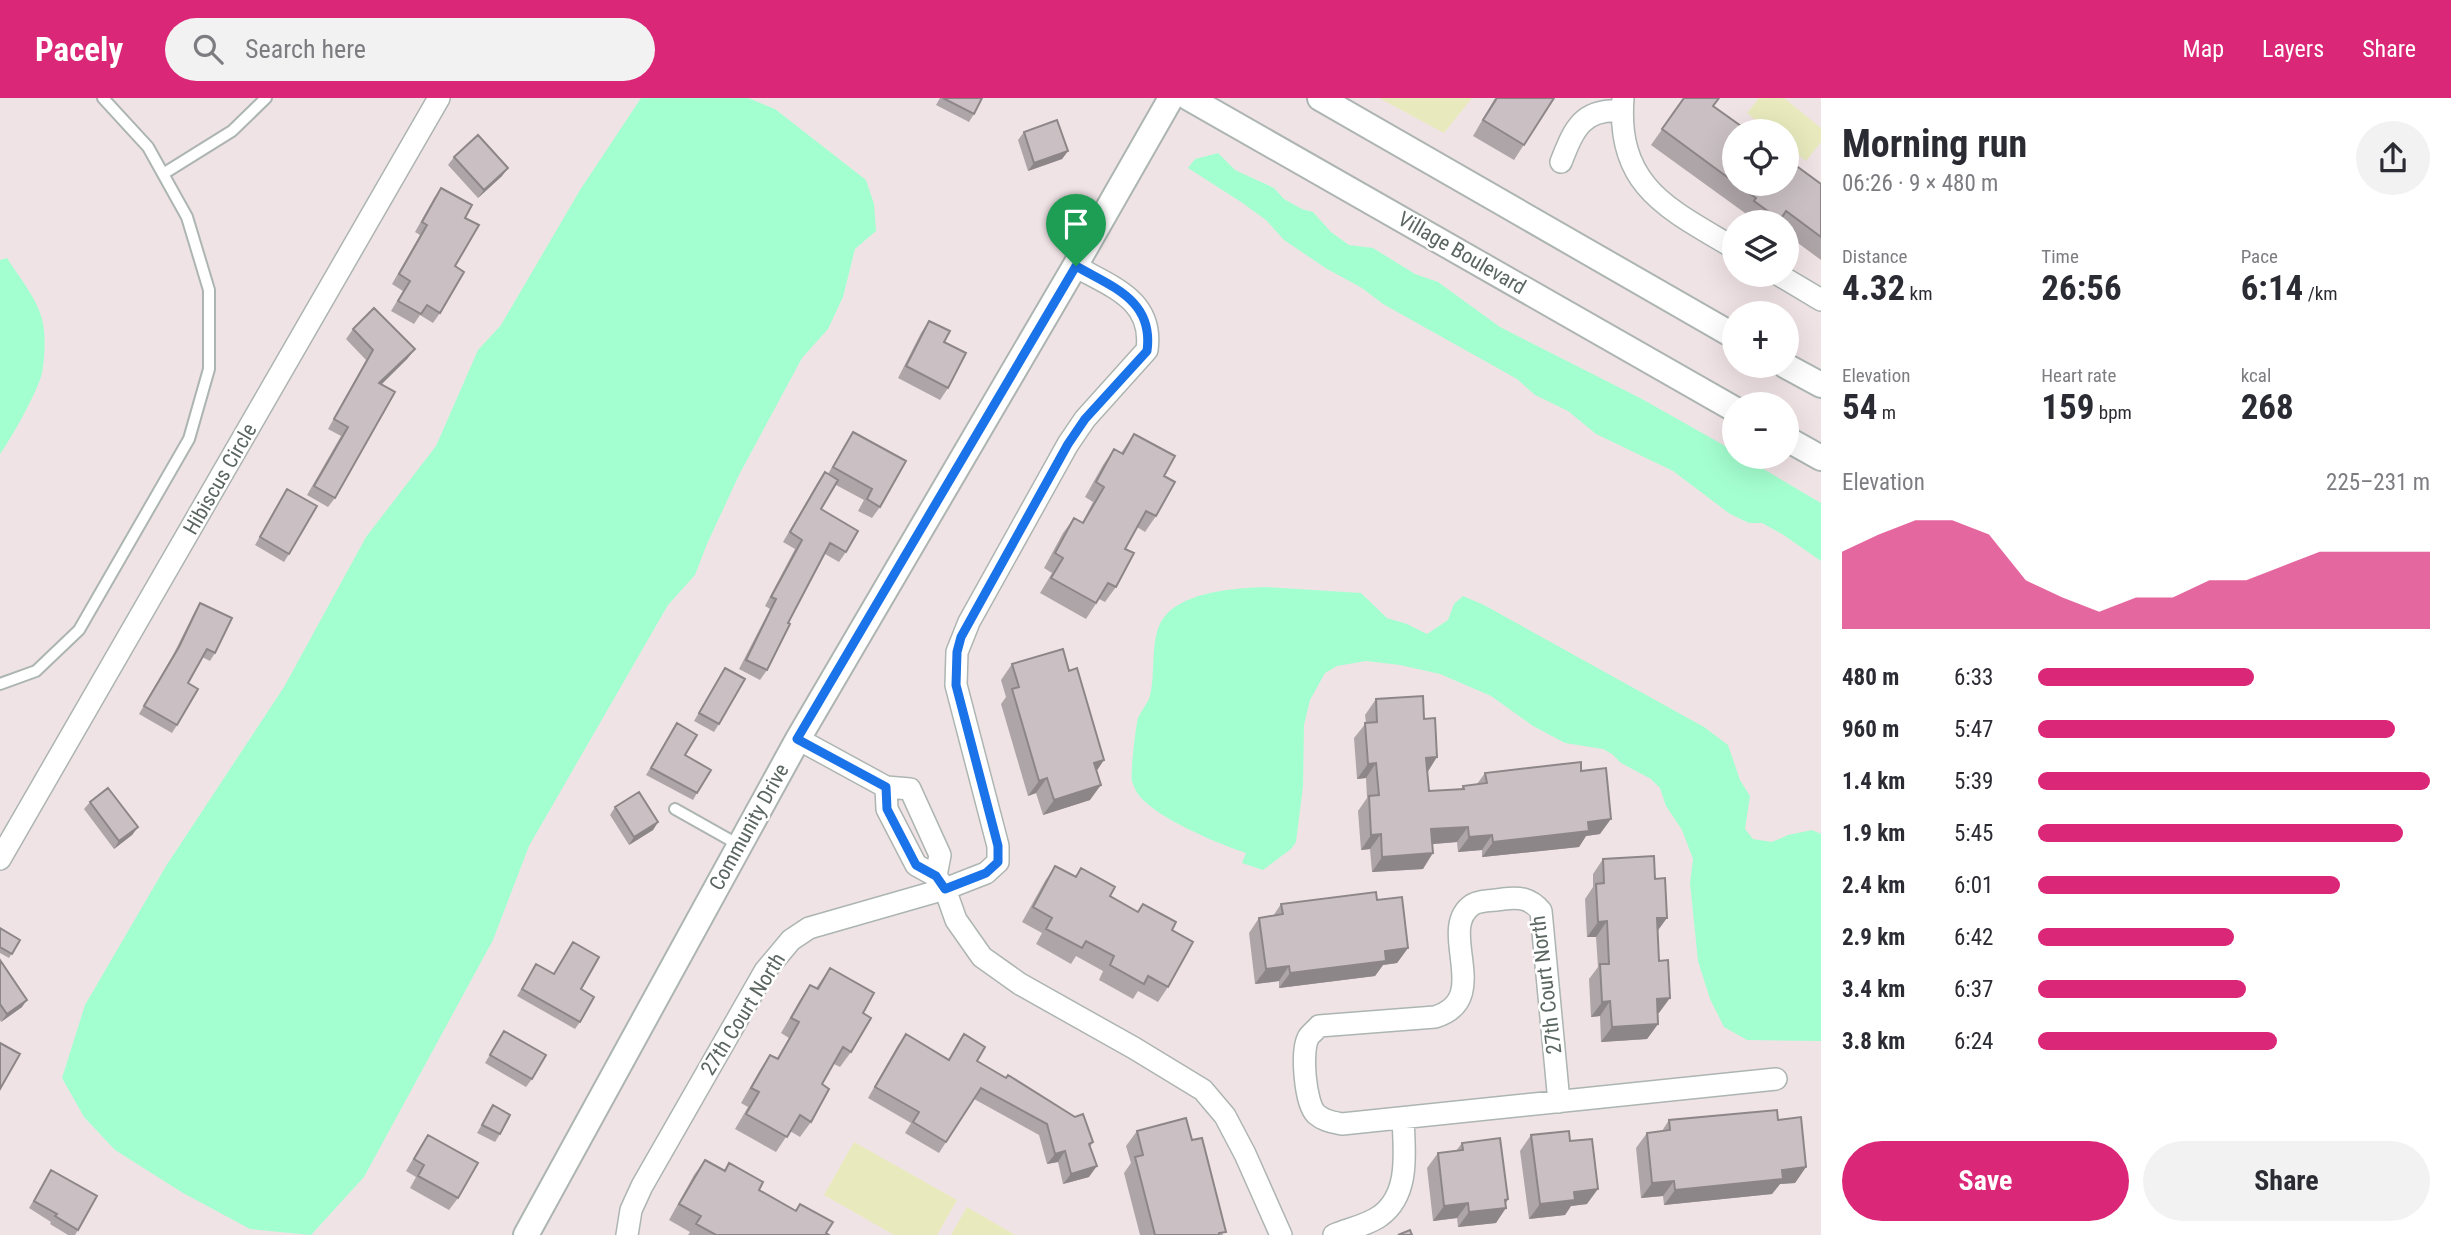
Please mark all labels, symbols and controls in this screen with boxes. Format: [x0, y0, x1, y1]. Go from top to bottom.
search box [165, 18, 655, 81]
text: Pacely [35, 30, 123, 69]
icon: search [189, 30, 227, 68]
text: Search here [245, 34, 366, 64]
text: Map [2183, 35, 2224, 63]
text: Layers [2262, 35, 2324, 63]
text: Share [2362, 35, 2416, 63]
map controls [1722, 119, 1799, 469]
button: locate [1722, 119, 1799, 196]
button: share [2356, 121, 2430, 195]
text: Morning run [1842, 122, 2027, 166]
text: 06:26 · 9 × 480 m [1842, 170, 1998, 197]
pin [1046, 194, 1106, 266]
icon: arrive [1057, 205, 1095, 243]
street label: Village Boulevard [1394, 207, 1530, 299]
button: layers [1722, 210, 1799, 287]
text: Distance [1842, 245, 1907, 268]
text: Time [2041, 245, 2079, 268]
text: Pace [2241, 245, 2278, 268]
text: 4.32 [1842, 268, 1905, 309]
text: 26:56 [2041, 268, 2122, 309]
text: 6:14 [2241, 268, 2303, 309]
text: km [1905, 282, 1932, 305]
text: /km [2303, 282, 2338, 305]
button: + [1722, 301, 1799, 378]
text: Elevation [1842, 364, 1910, 387]
text: Heart rate [2041, 364, 2116, 387]
text: kcal [2241, 364, 2271, 387]
text: 54 [1842, 387, 1877, 428]
text: 159 [2041, 387, 2094, 428]
text: 268 [2241, 387, 2294, 428]
button: − [1722, 392, 1799, 469]
text: m [1877, 401, 1896, 424]
text: bpm [2094, 401, 2132, 424]
street label: Hibiscus Circle [179, 419, 262, 539]
text: Elevation [1842, 469, 1925, 496]
text: 225–231 m [2326, 469, 2430, 496]
text: 480 m [1842, 664, 1899, 691]
text: 6:33 [1954, 664, 1993, 691]
text: 960 m [1842, 716, 1899, 743]
text: 5:47 [1954, 716, 1993, 743]
street label: Community Drive [704, 759, 794, 894]
text: 1.4 km [1842, 768, 1905, 795]
text: 5:39 [1954, 768, 1993, 795]
text: 1.9 km [1842, 820, 1905, 847]
text: 5:45 [1954, 820, 1993, 847]
text: 2.4 km [1842, 872, 1905, 899]
text: 6:01 [1954, 872, 1993, 899]
street label: 27th Court North [1526, 914, 1566, 1056]
text: 2.9 km [1842, 924, 1905, 951]
text: 6:42 [1954, 924, 1993, 951]
street label: 27th Court North [696, 949, 790, 1079]
text: 3.4 km [1842, 976, 1905, 1003]
text: 6:37 [1954, 976, 1993, 1003]
text: 3.8 km [1842, 1028, 1905, 1055]
text: 6:24 [1954, 1028, 1993, 1055]
button: Save [1842, 1141, 2129, 1221]
button: Share [2143, 1141, 2430, 1221]

